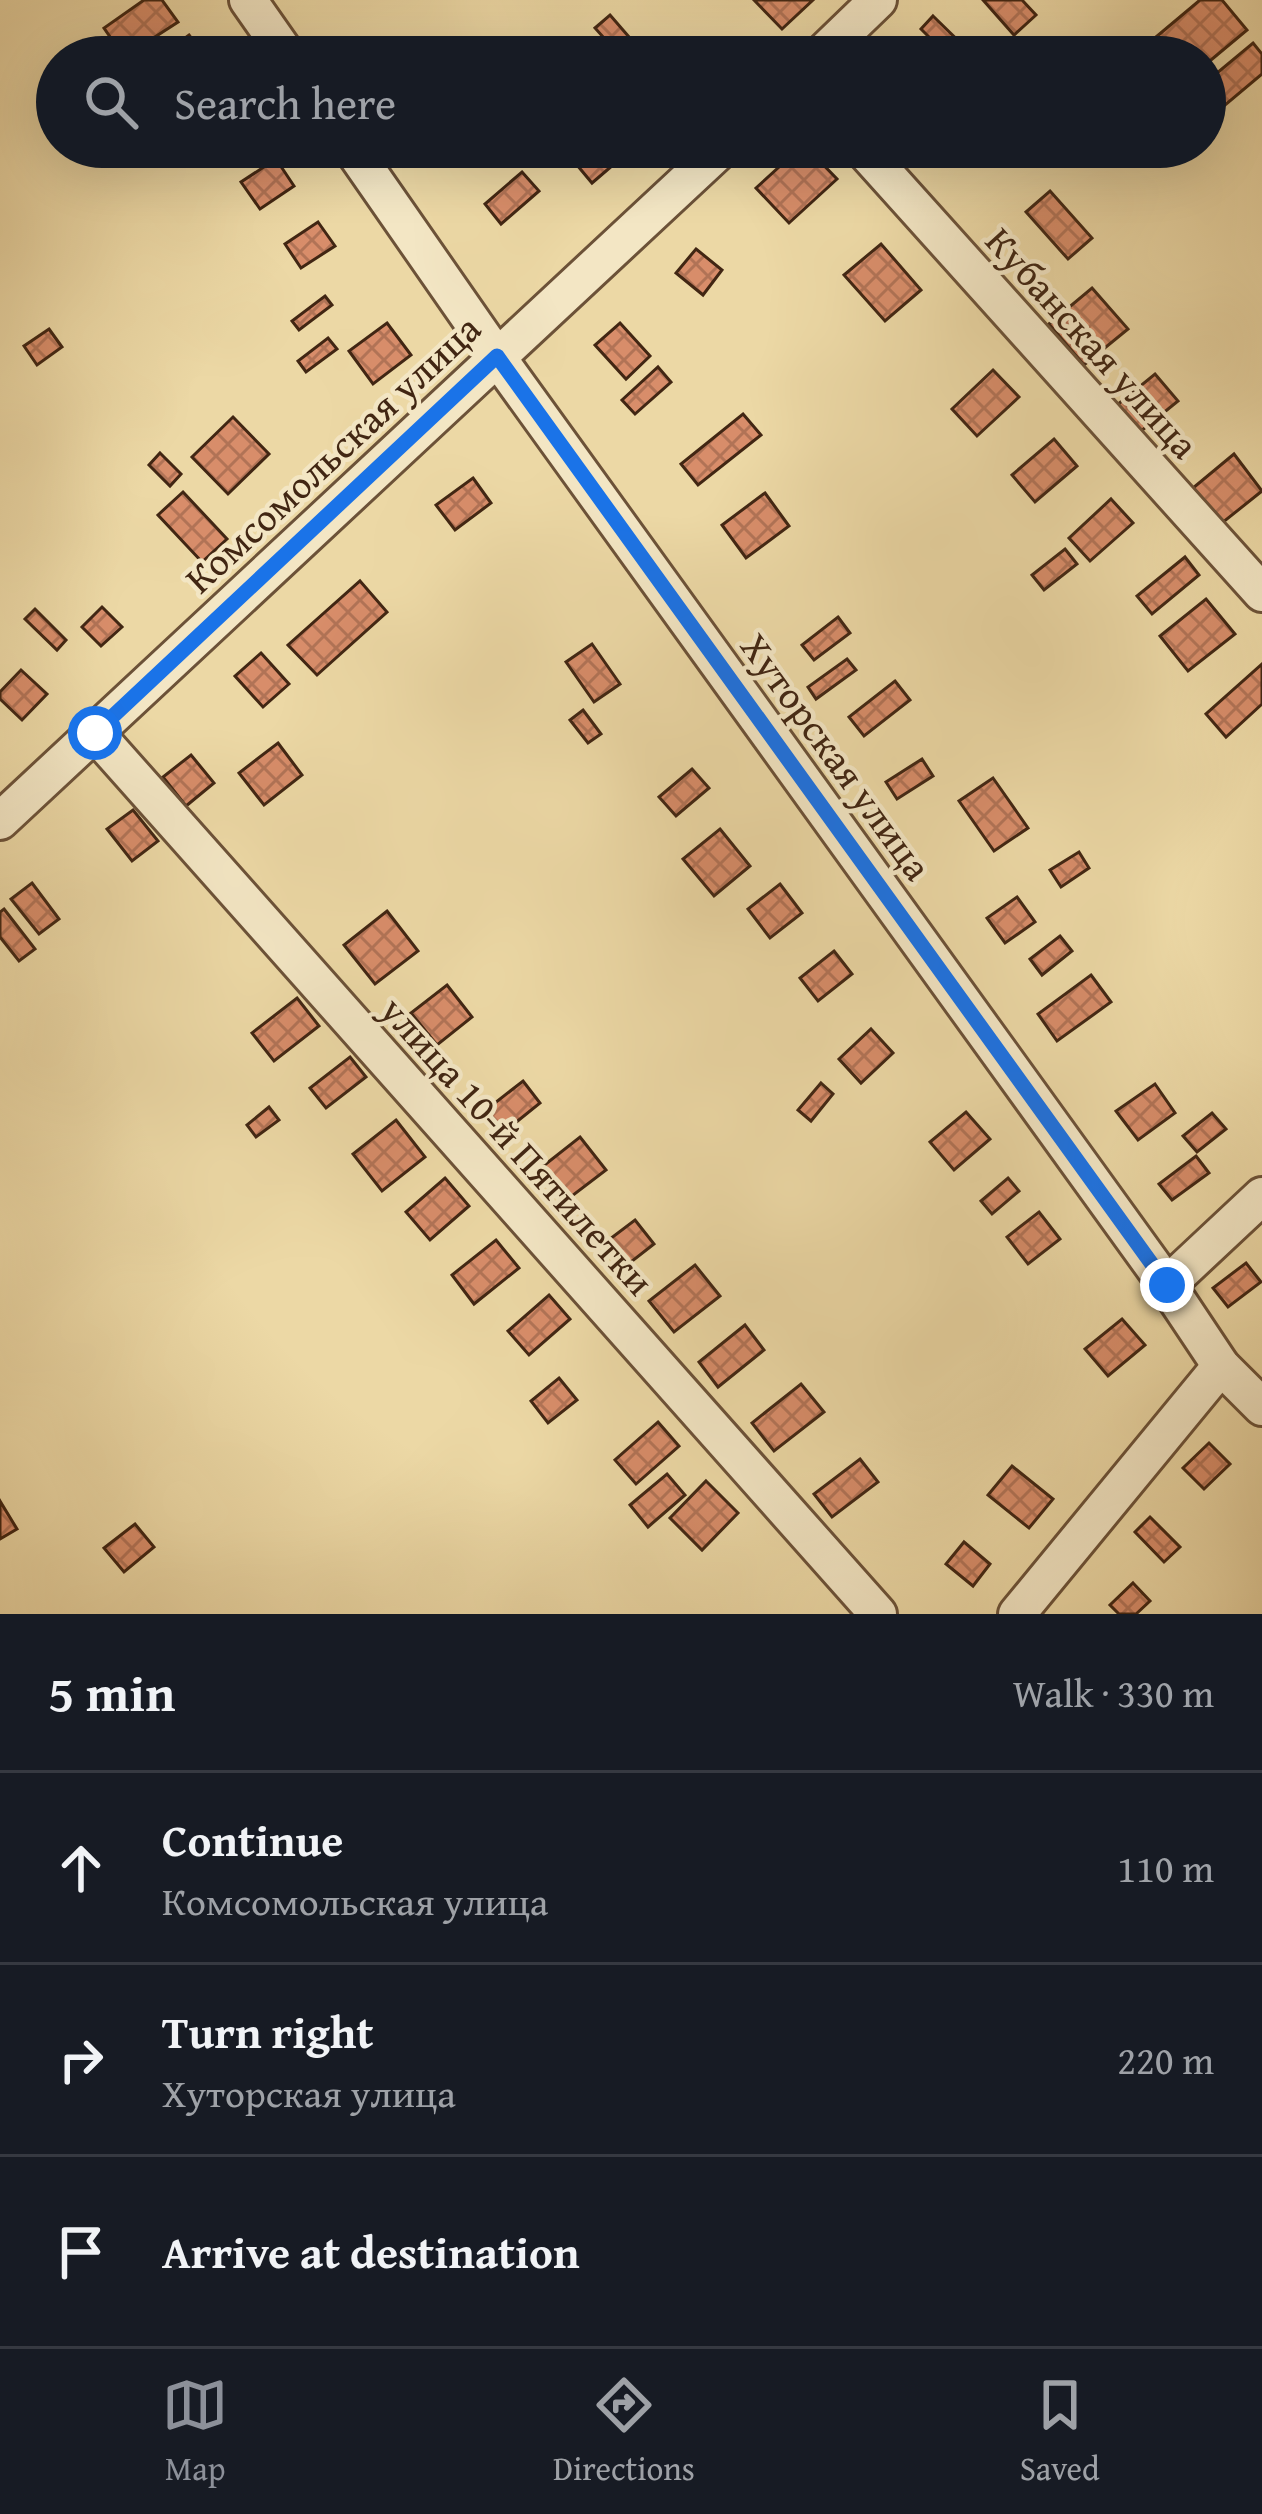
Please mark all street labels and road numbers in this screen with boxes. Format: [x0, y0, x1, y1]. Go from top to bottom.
street label: Кубанская улица [973, 213, 1213, 471]
street label: Комсомольская улица [171, 300, 493, 606]
street label: Хуторская улица [728, 620, 947, 892]
street label: улица 10-й Пятилетки [367, 982, 668, 1307]

